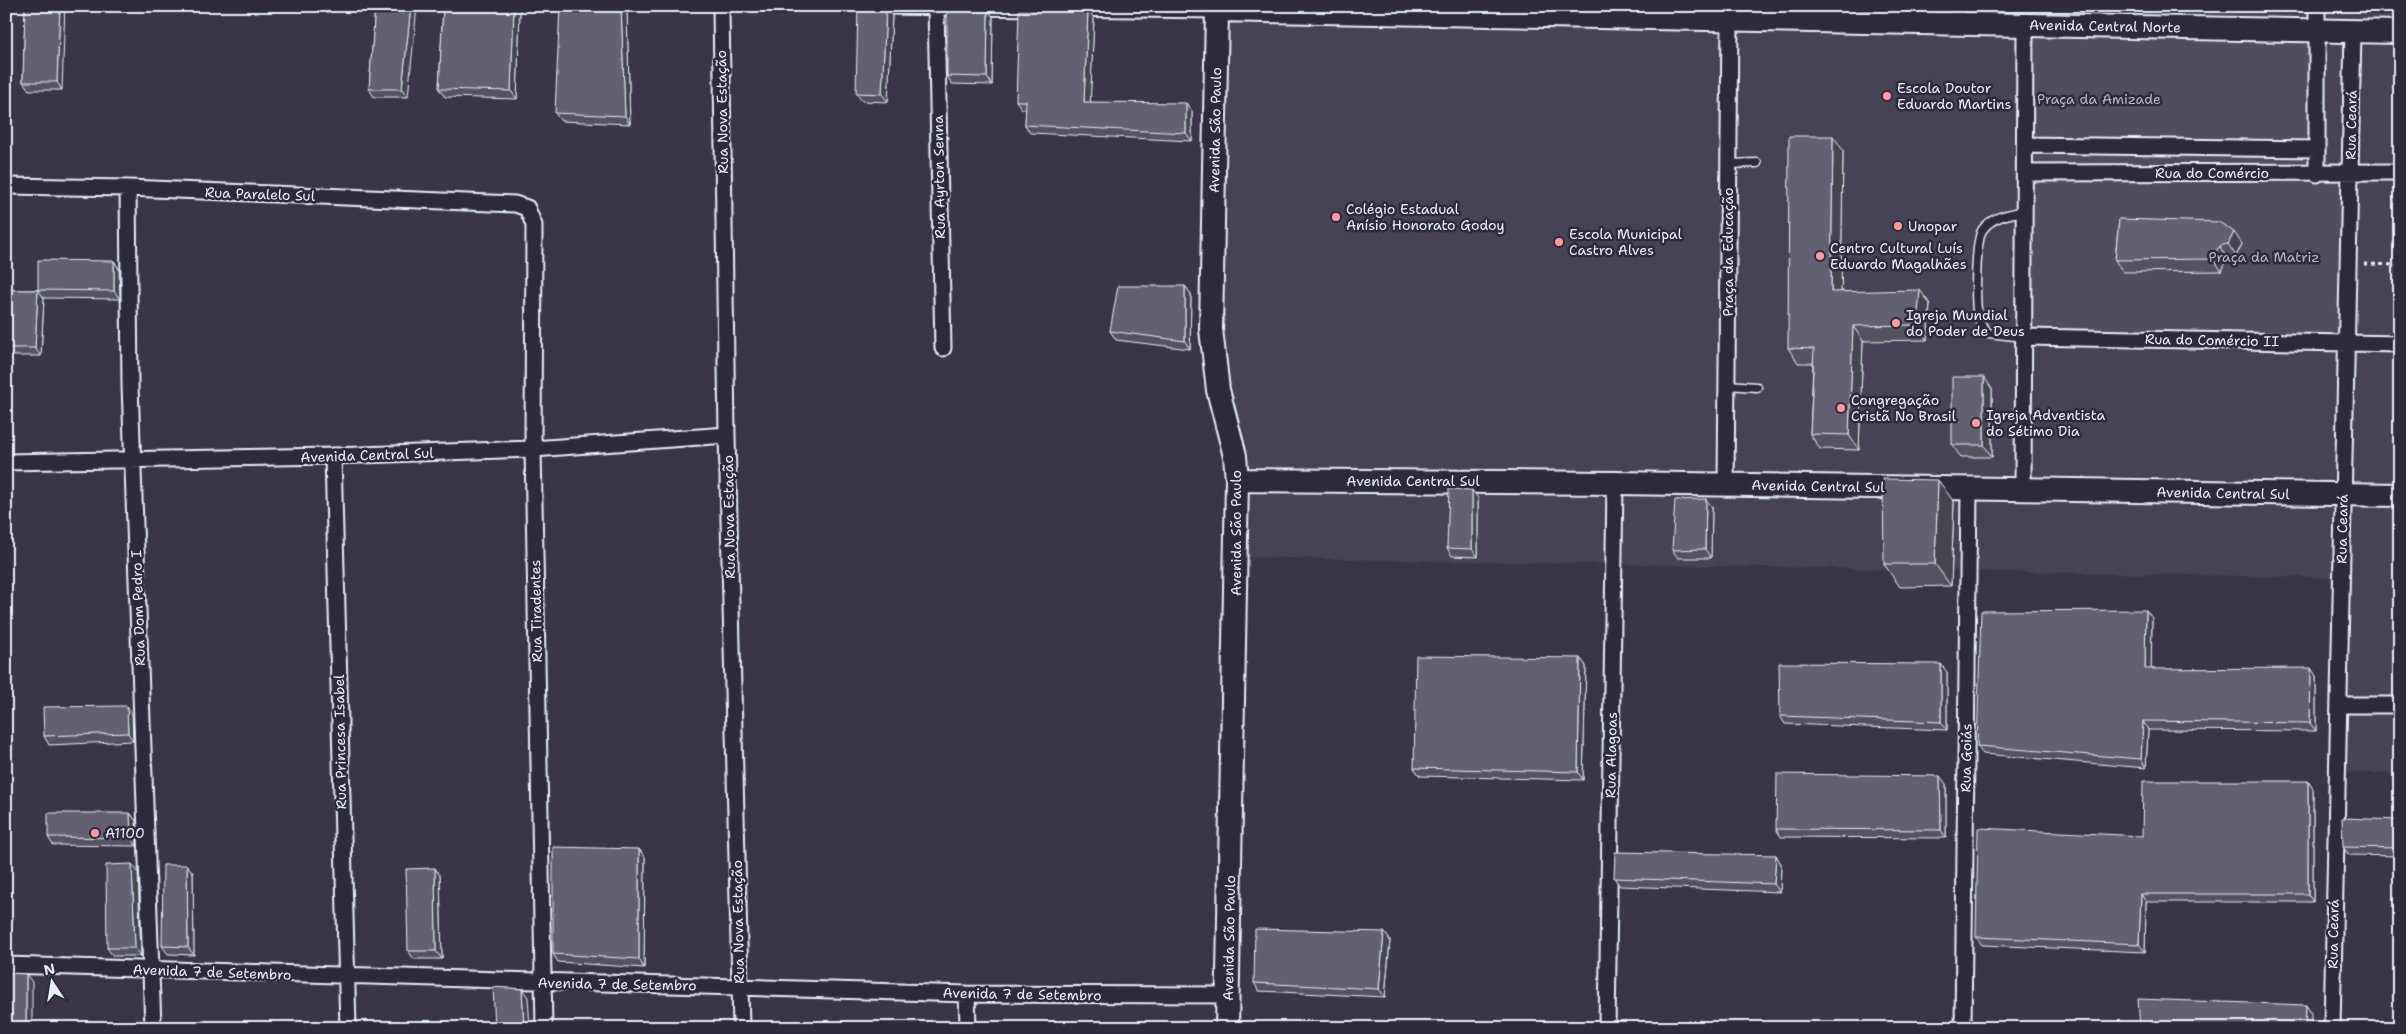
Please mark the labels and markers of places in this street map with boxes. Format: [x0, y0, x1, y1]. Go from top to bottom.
place label: Escola Doutor Eduardo Martins [1897, 79, 2012, 113]
marker: Escola Doutor Eduardo Martins [1881, 90, 1893, 102]
place label: Colégio Estadual Anísio Honorato Godoy [1346, 200, 1505, 234]
marker: Colégio Estadual Anísio Honorato Godoy [1330, 211, 1342, 223]
place label: Unopar [1908, 217, 1958, 235]
marker: Unopar [1892, 220, 1904, 232]
place label: Escola Municipal Castro Alves [1569, 225, 1683, 259]
marker: Escola Municipal Castro Alves [1553, 236, 1565, 248]
place label: Centro Cultural Luís Eduardo Magalhães [1830, 239, 1967, 273]
marker: Centro Cultural Luís Eduardo Magalhães [1814, 250, 1826, 262]
place label: Igreja Mundial do Poder de Deus [1906, 306, 2025, 340]
marker: Igreja Mundial do Poder de Deus [1890, 317, 1902, 329]
place label: Congregação Cristã No Brasil [1851, 391, 1957, 425]
marker: Congregação Cristã No Brasil [1835, 402, 1847, 414]
place label: Igreja Adventista do Sétimo Dia [1986, 406, 2106, 440]
marker: Igreja Adventista do Sétimo Dia [1970, 417, 1982, 429]
place label: A1100 [105, 824, 145, 842]
marker: A1100 [89, 827, 101, 839]

